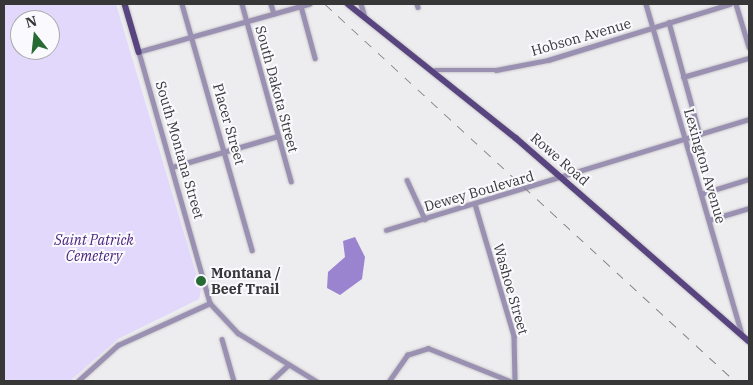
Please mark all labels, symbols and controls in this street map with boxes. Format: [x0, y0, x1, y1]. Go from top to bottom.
north arrow [10, 10, 60, 60]
text: N [23, 11, 39, 32]
street label: Hobson Avenue [529, 15, 633, 59]
street label: South Dakota Street [252, 24, 302, 154]
street label: South Montana Street [152, 79, 208, 221]
street label: Placer Street [209, 81, 249, 167]
street label: Lexington Avenue [681, 107, 729, 225]
street label: Rowe Road [527, 129, 593, 189]
street label: Dewey Boulevard [422, 167, 536, 215]
park label: Saint Patrick Cemetery [54, 232, 134, 264]
street label: Washoe Street [490, 241, 532, 337]
place label: Montana / Beef Trail [211, 265, 281, 298]
marker: Montana / Beef Trail [195, 275, 207, 287]

